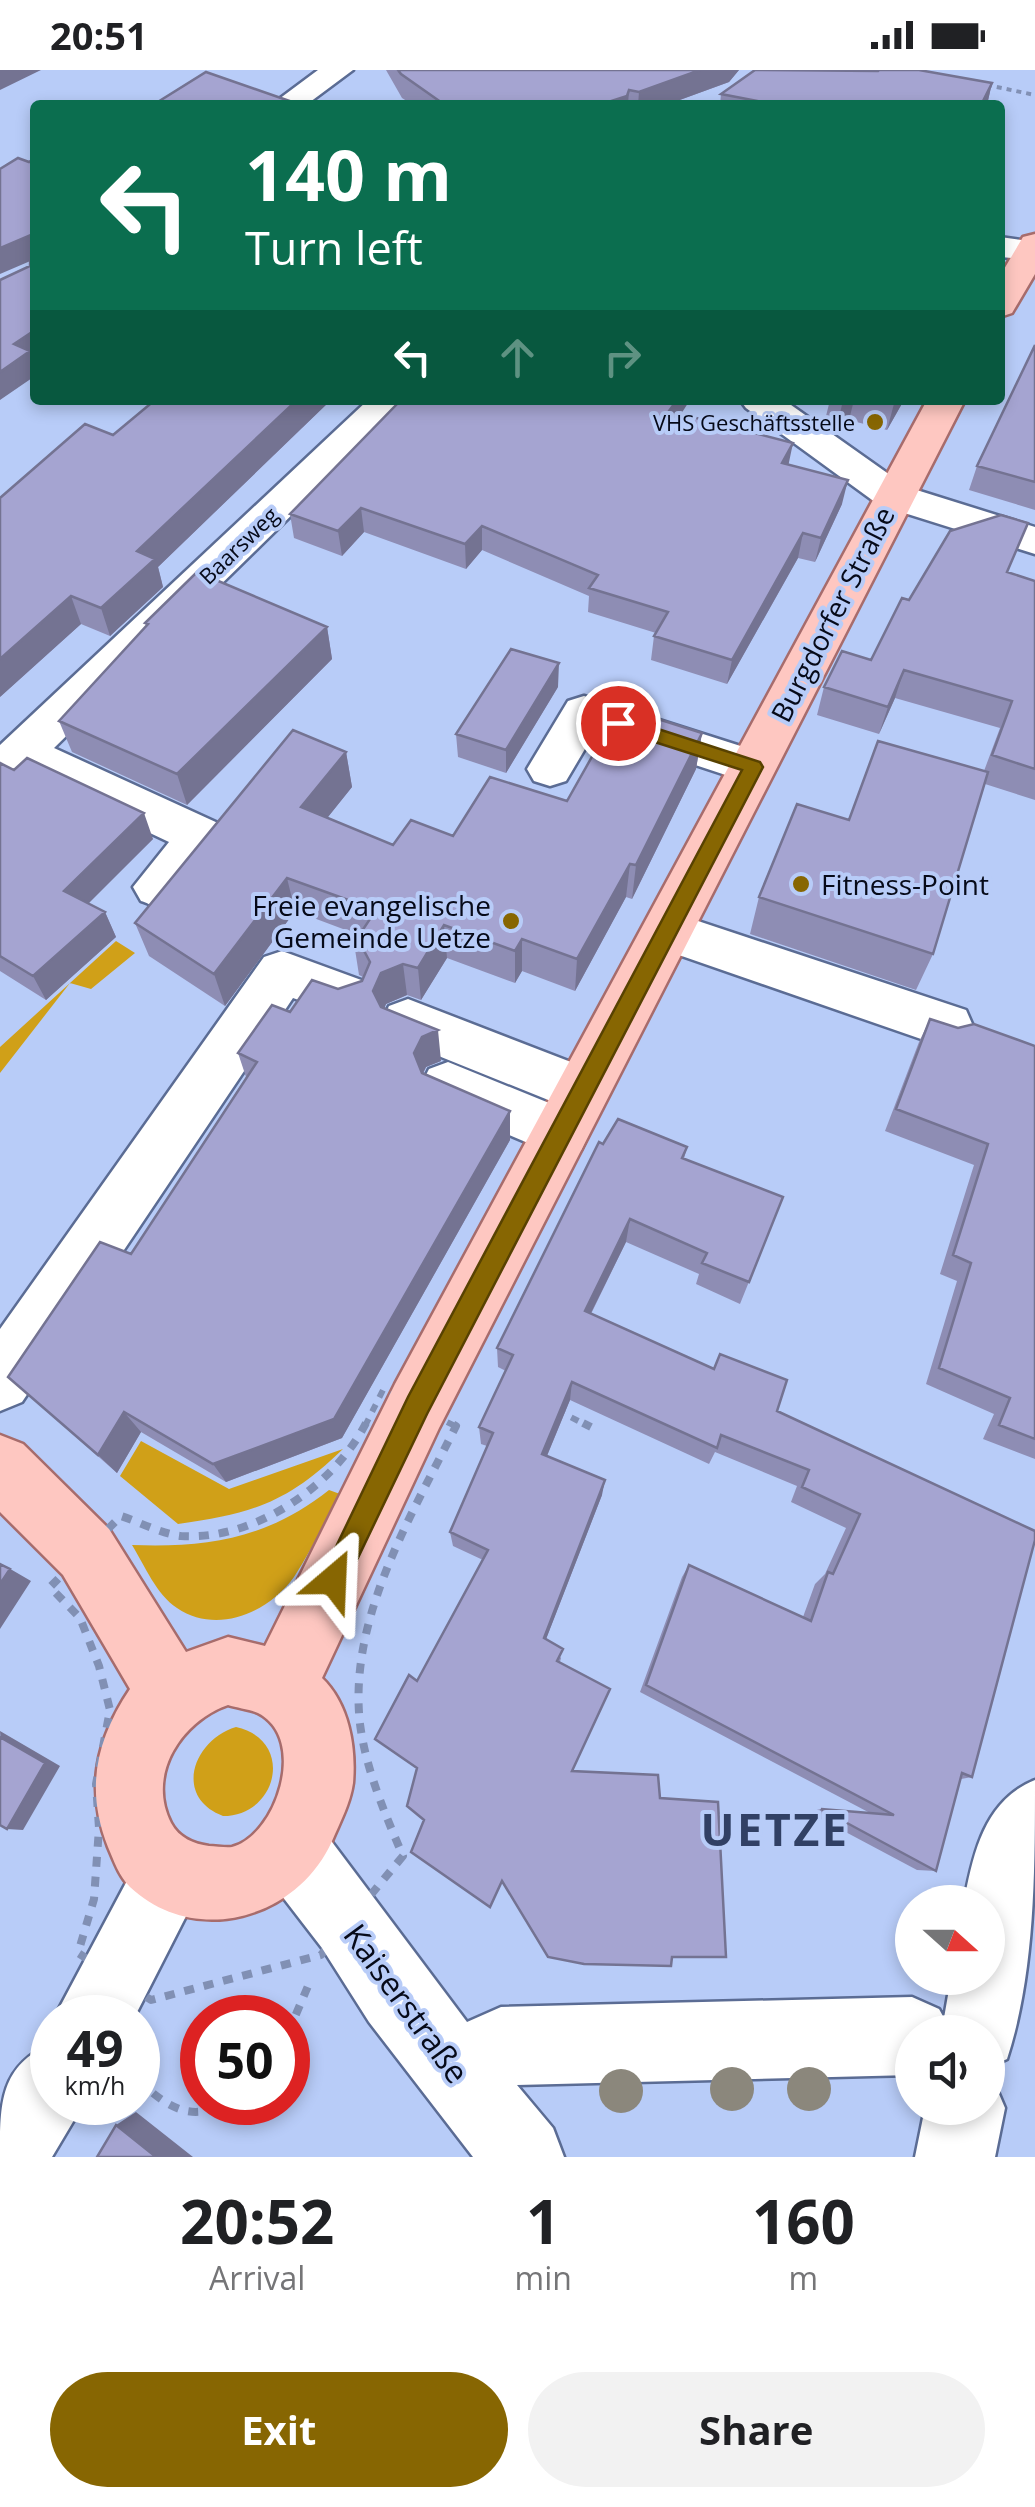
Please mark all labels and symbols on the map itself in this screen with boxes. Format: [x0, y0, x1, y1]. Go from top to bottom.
place label: VHS Geschäftsstelle [653, 407, 855, 437]
marker: VHS Geschäftsstelle [864, 411, 886, 433]
street label: Baarsweg [192, 500, 284, 590]
street label: Burgdorfer Straße [761, 500, 903, 728]
pin [576, 681, 661, 766]
place label: Fitness-Point [821, 865, 989, 903]
marker: Fitness-Point [790, 873, 812, 895]
place label: Freie evangelische Gemeinde Uetze [252, 886, 491, 956]
marker: Freie evangelische Gemeinde Uetze [500, 910, 522, 932]
position arrow [281, 1528, 385, 1632]
district label: UETZE [700, 1798, 850, 1859]
north arrow [895, 1885, 1005, 1995]
street label: Kaiserstraße [335, 1915, 479, 2091]
speed limit sign: 50 [180, 1995, 310, 2125]

